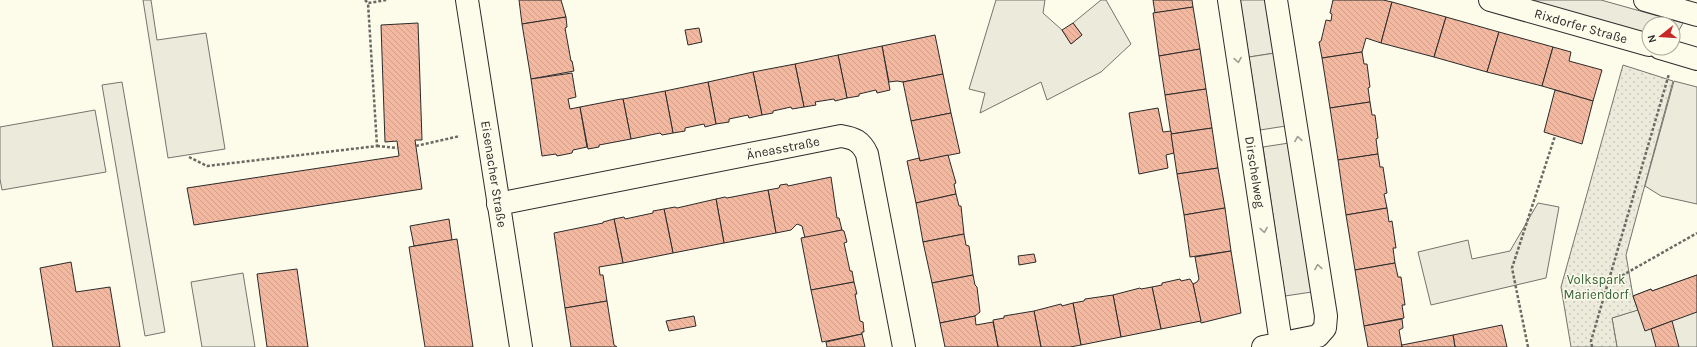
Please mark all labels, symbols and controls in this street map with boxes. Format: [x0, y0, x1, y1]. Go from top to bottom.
street label: Rixdorfer Straße [1533, 6, 1630, 47]
north arrow [1641, 16, 1681, 56]
text: N [1645, 33, 1659, 44]
one-way arrow [1233, 56, 1242, 63]
street label: Eisenacher Straße [478, 120, 510, 229]
street label: Äneasstraße [745, 133, 821, 162]
street label: Dirschelweg [1242, 135, 1268, 210]
one-way arrow [1294, 135, 1303, 142]
one-way arrow [1259, 227, 1267, 233]
one-way arrow [1315, 264, 1323, 270]
park label: Volkspark Mariendorf [1563, 272, 1629, 302]

